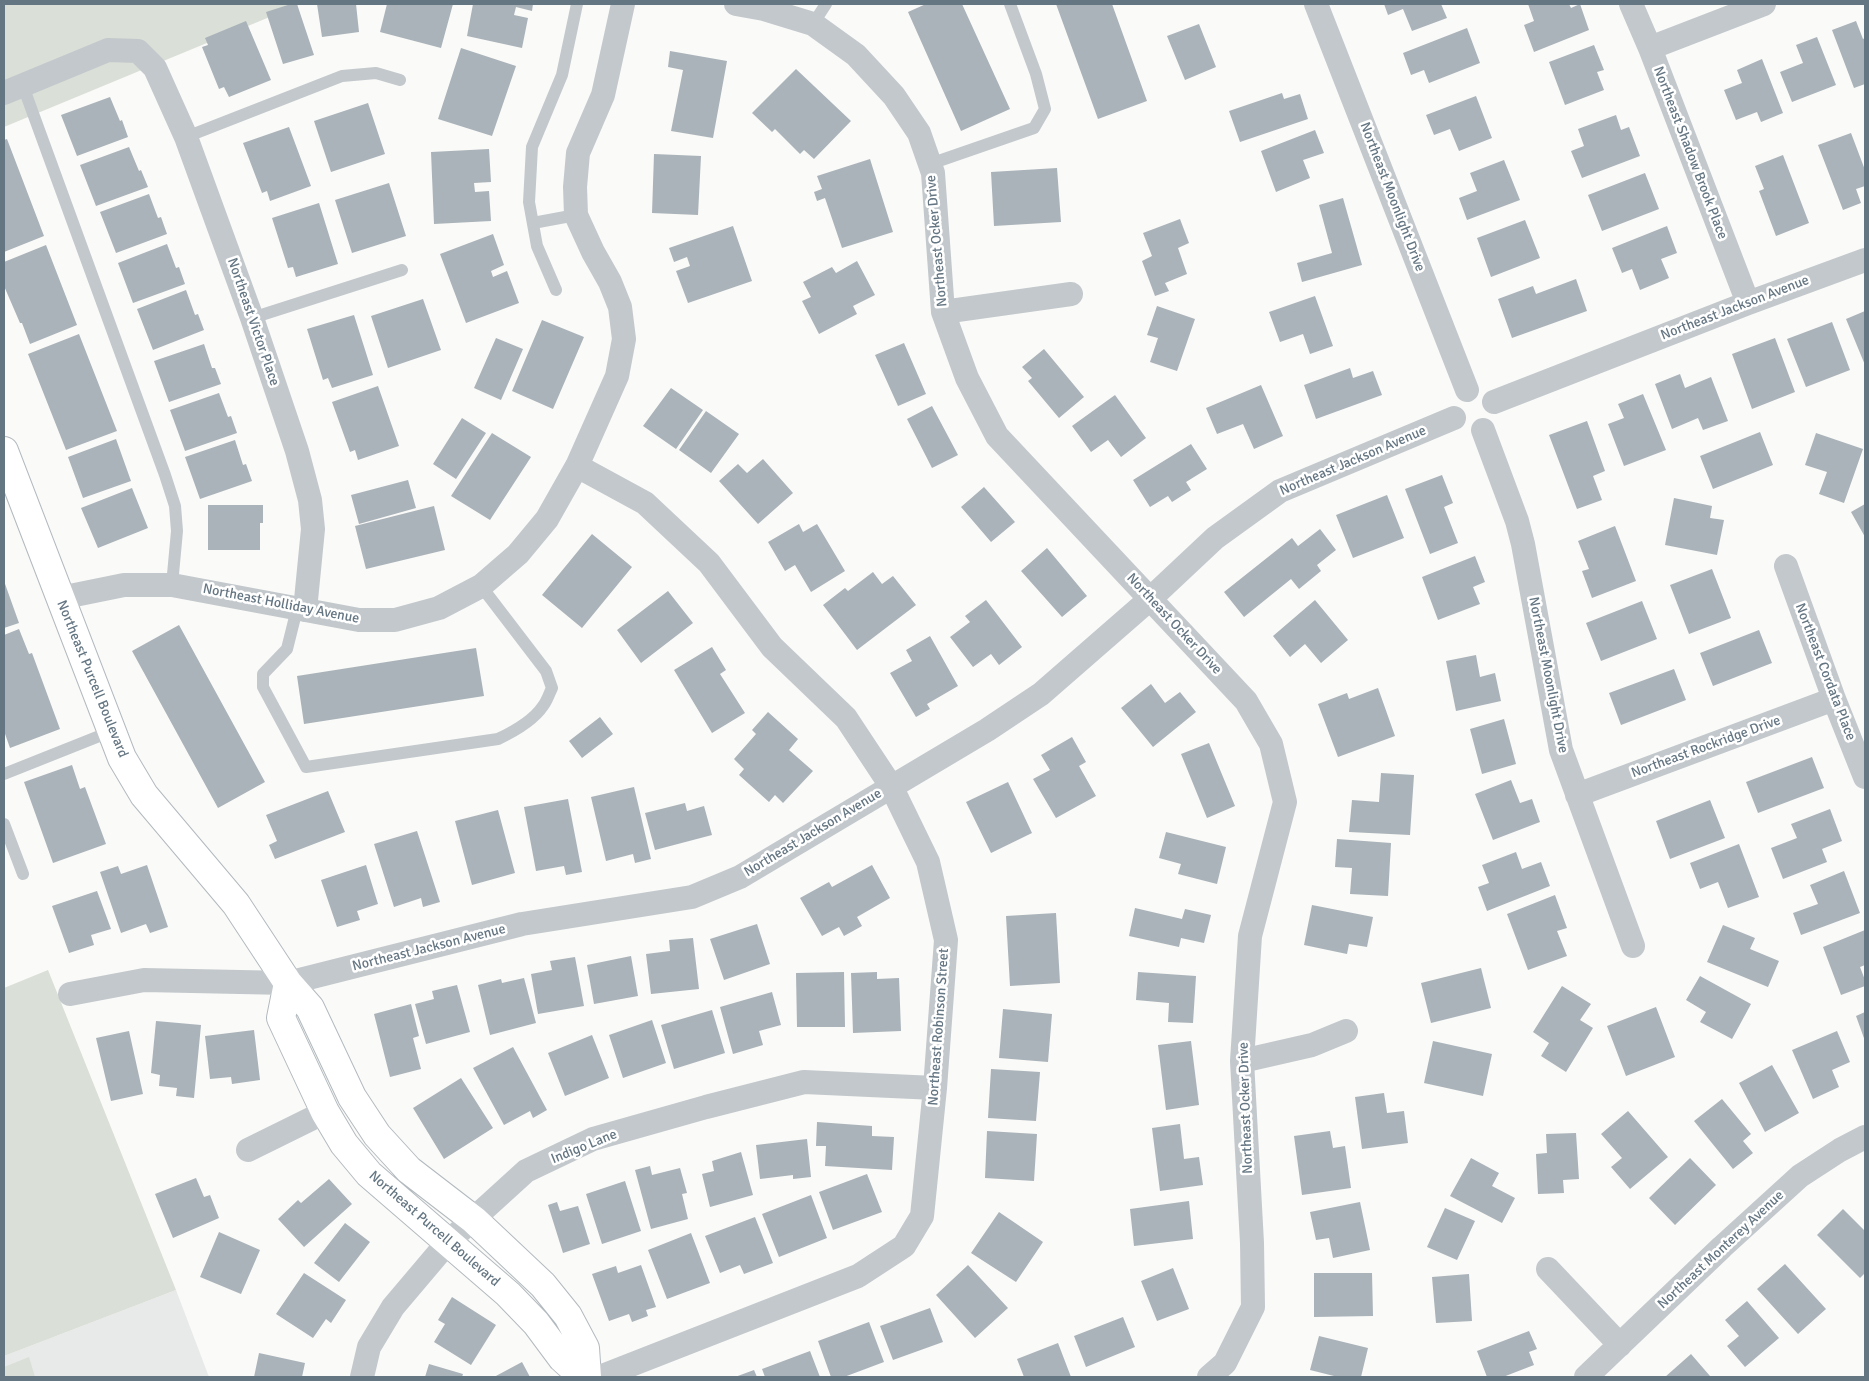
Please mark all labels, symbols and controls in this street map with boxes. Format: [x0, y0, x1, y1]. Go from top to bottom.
street label: Northeast Shadow Brook Place [1649, 64, 1731, 242]
street label: Northeast Moonlight Drive [1356, 120, 1428, 274]
street label: Northeast Ocker Drive [923, 174, 951, 308]
street label: Northeast Victor Place [223, 256, 283, 388]
street label: Northeast Jackson Avenue [1658, 272, 1812, 344]
street label: Northeast Jackson Avenue [1277, 423, 1429, 499]
street label: Northeast Ocker Drive [1123, 570, 1225, 678]
street label: Northeast Holliday Avenue [201, 581, 361, 627]
street label: Northeast Moonlight Drive [1525, 596, 1571, 754]
street label: Northeast Purcell Boulevard [53, 598, 131, 760]
street label: Northeast Cordata Place [1791, 601, 1859, 743]
street label: Northeast Rockridge Drive [1629, 712, 1783, 782]
street label: Northeast Jackson Avenue [741, 785, 885, 881]
street label: Northeast Jackson Avenue [351, 921, 507, 975]
street label: Northeast Robinson Street [925, 948, 953, 1106]
street label: Northeast Ocker Drive [1235, 1042, 1257, 1174]
street label: Indigo Lane [549, 1126, 619, 1168]
street label: Northeast Purcell Boulevard [365, 1168, 503, 1290]
street label: Northeast Monterey Avenue [1655, 1187, 1787, 1313]

